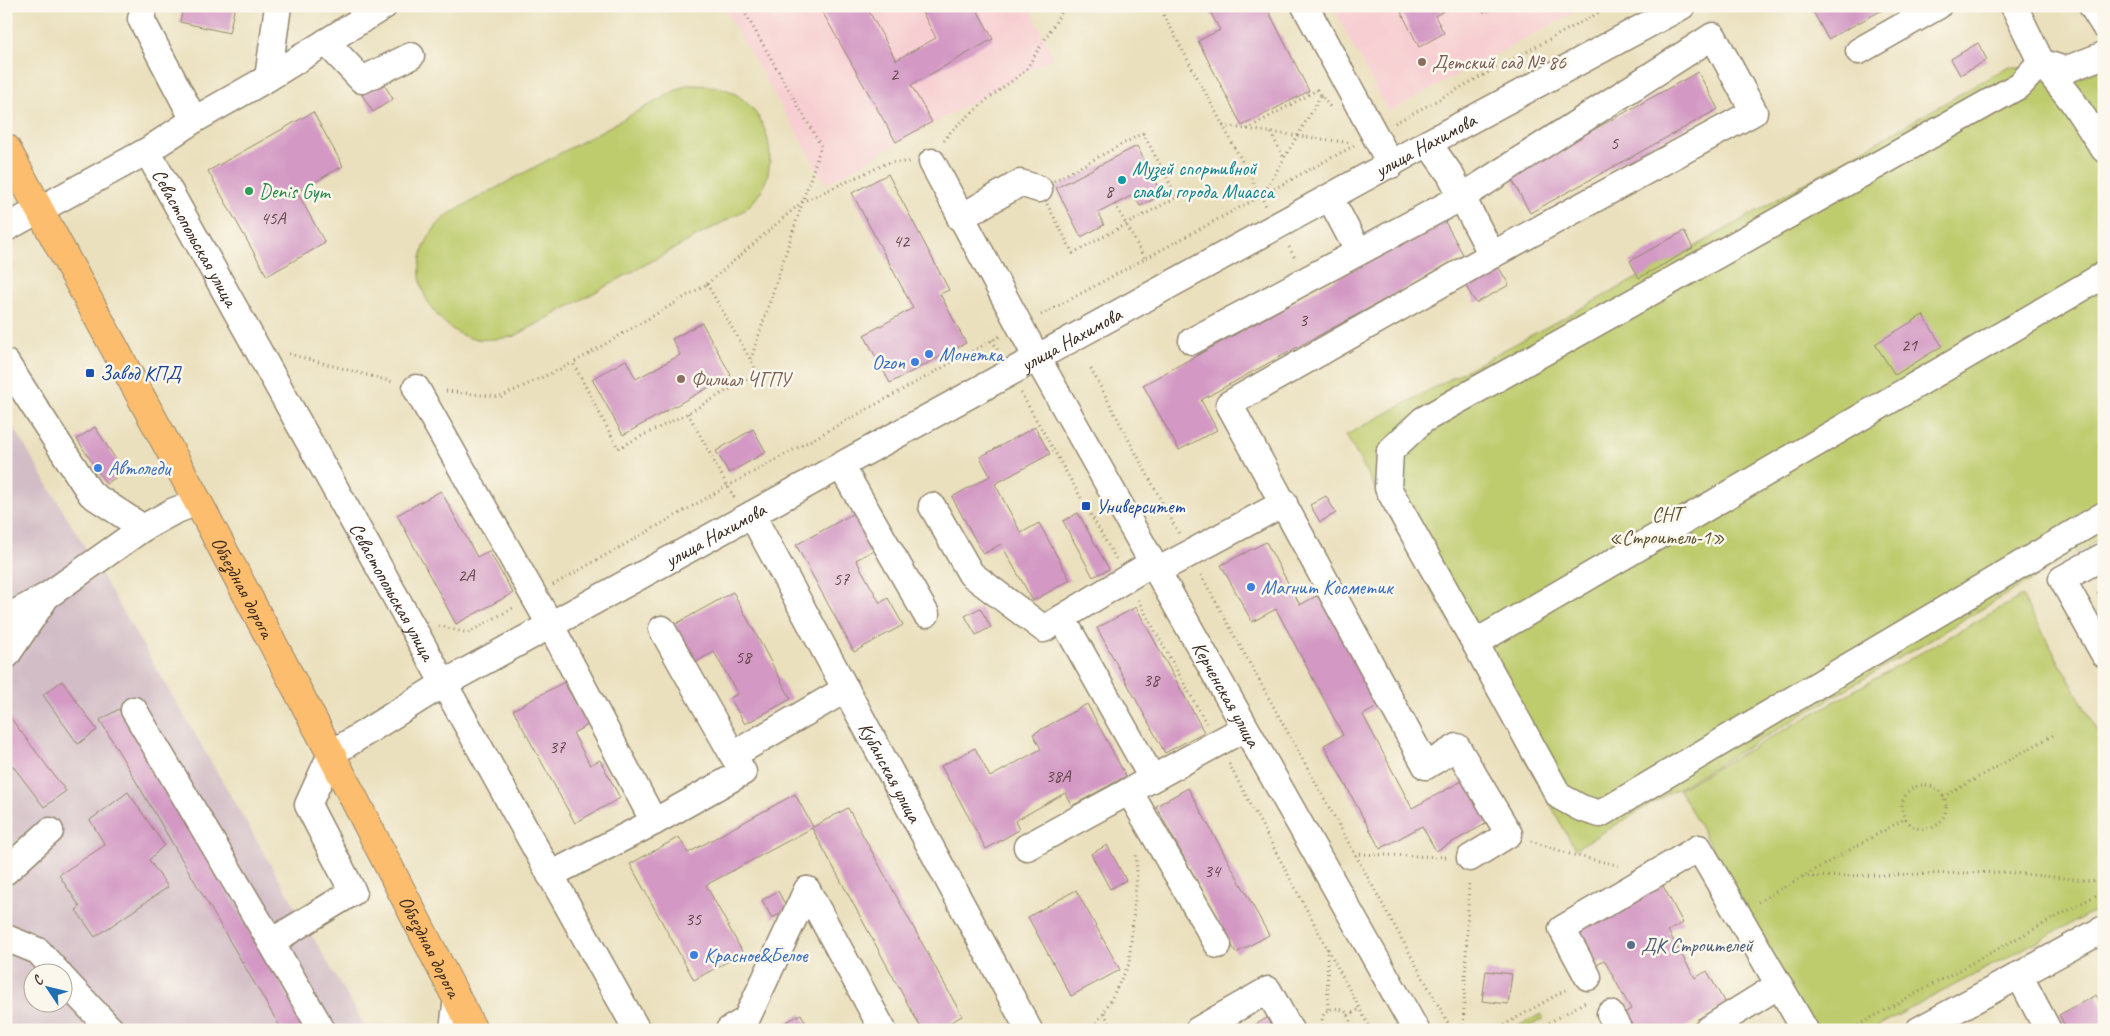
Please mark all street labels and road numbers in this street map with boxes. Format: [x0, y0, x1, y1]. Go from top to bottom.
street label: улица Нахимова [1370, 107, 1481, 183]
street label: Севастопольская улица [147, 164, 245, 312]
street label: улица Нахимова [1015, 301, 1127, 377]
street label: улица Нахимова [660, 496, 771, 573]
street label: Севастопольская улица [344, 518, 442, 666]
street label: Объездная дорога [206, 532, 281, 644]
street label: Керченская улица [1187, 637, 1267, 752]
street label: Кубанская улица [853, 718, 928, 828]
street label: Объездная дорога [393, 891, 467, 1003]

